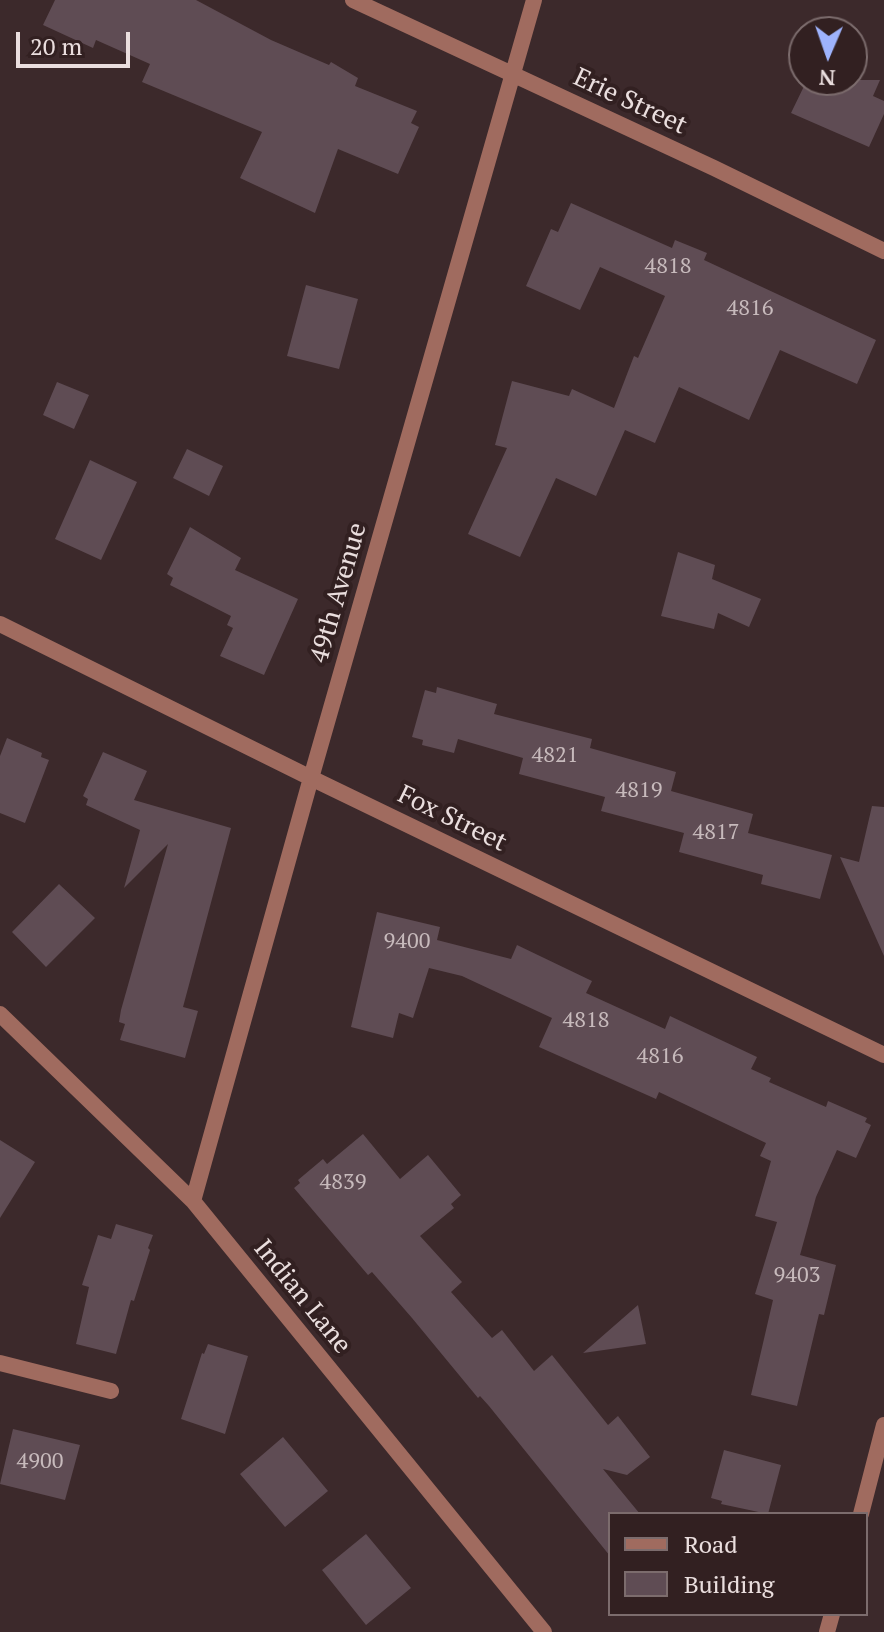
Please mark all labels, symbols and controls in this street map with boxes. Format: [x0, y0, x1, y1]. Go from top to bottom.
scale bar [20, 16, 134, 66]
north arrow [788, 16, 868, 96]
text: 20 m [30, 30, 82, 62]
street label: Erie Street [568, 62, 692, 142]
text: N [818, 64, 836, 93]
house number: 4818 [645, 254, 691, 280]
house number: 4816 [727, 296, 773, 322]
street label: 49th Avenue [304, 519, 374, 667]
house number: 4821 [532, 743, 578, 769]
house number: 4819 [616, 778, 662, 804]
street label: Fox Street [392, 779, 512, 859]
house number: 4817 [693, 820, 739, 846]
house number: 9400 [384, 929, 430, 955]
house number: 4818 [563, 1008, 609, 1034]
house number: 4816 [637, 1044, 683, 1070]
house number: 4839 [320, 1170, 366, 1196]
street label: Indian Lane [247, 1234, 357, 1360]
house number: 9403 [774, 1263, 820, 1289]
house number: 4900 [17, 1449, 63, 1475]
legend [608, 1512, 868, 1616]
text: Road [684, 1528, 738, 1560]
text: Building [684, 1568, 774, 1600]

